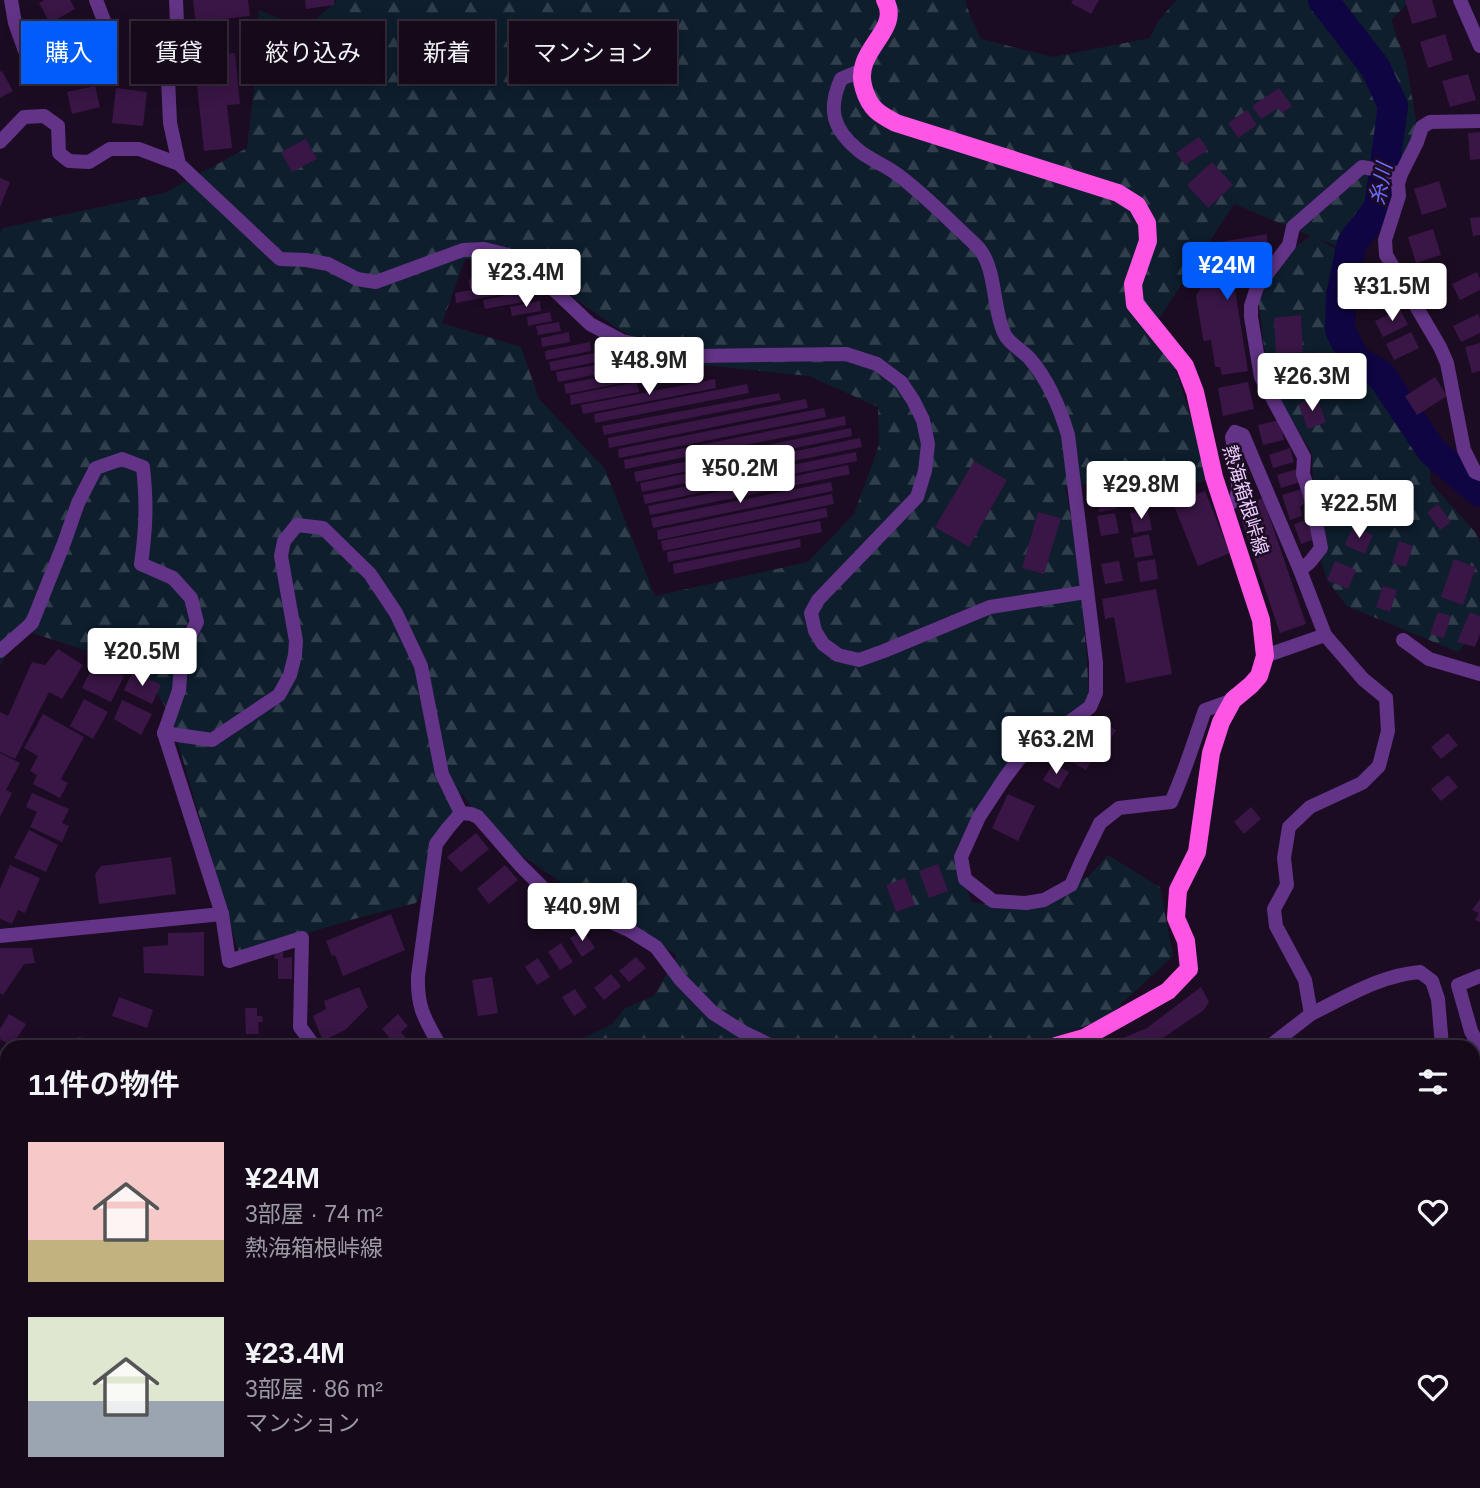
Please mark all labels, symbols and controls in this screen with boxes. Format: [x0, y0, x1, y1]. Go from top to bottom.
chip: 購入 [21, 21, 117, 84]
chip: 賃貸 [131, 21, 227, 84]
chip: 絞り込み [241, 21, 385, 84]
chip: 新着 [399, 21, 495, 84]
chip: マンション [509, 21, 677, 84]
water label: 糸川 [1365, 159, 1396, 207]
pin: ¥24M [1186, 243, 1268, 302]
pin: ¥23.4M [469, 250, 583, 309]
text: ¥24M [1198, 252, 1256, 278]
text: ¥23.4M [488, 259, 564, 285]
pin: ¥31.5M [1335, 264, 1449, 323]
text: ¥31.5M [1354, 273, 1430, 299]
pin: ¥48.9M [592, 338, 706, 397]
text: ¥48.9M [611, 347, 687, 373]
pin: ¥26.3M [1255, 354, 1369, 413]
text: ¥26.3M [1274, 363, 1350, 389]
street label: 熱海箱根峠線 [1219, 443, 1272, 558]
pin: ¥50.2M [683, 446, 797, 505]
text: ¥50.2M [702, 455, 778, 481]
pin: ¥29.8M [1084, 462, 1198, 521]
text: ¥29.8M [1103, 471, 1179, 497]
pin: ¥22.5M [1302, 480, 1416, 540]
text: ¥22.5M [1321, 490, 1397, 516]
pin: ¥20.5M [85, 628, 199, 688]
text: ¥20.5M [104, 638, 180, 664]
pin: ¥63.2M [999, 716, 1113, 776]
text: ¥63.2M [1018, 726, 1094, 752]
pin: ¥40.9M [525, 884, 639, 943]
text: ¥40.9M [544, 893, 620, 919]
icon: filters [1414, 1063, 1452, 1101]
text: 11件の物件 [28, 1068, 180, 1101]
text: ¥24M [245, 1161, 320, 1194]
icon: home [84, 1170, 168, 1254]
icon: heart [1414, 1193, 1452, 1231]
text: 3部屋 · 74 m² [245, 1201, 383, 1227]
text: 熱海箱根峠線 [245, 1235, 383, 1261]
text: ¥23.4M [245, 1336, 345, 1369]
icon: home [84, 1345, 168, 1429]
icon: heart [1414, 1368, 1452, 1406]
text: 3部屋 · 86 m² [245, 1376, 383, 1402]
text: マンション [245, 1410, 360, 1436]

